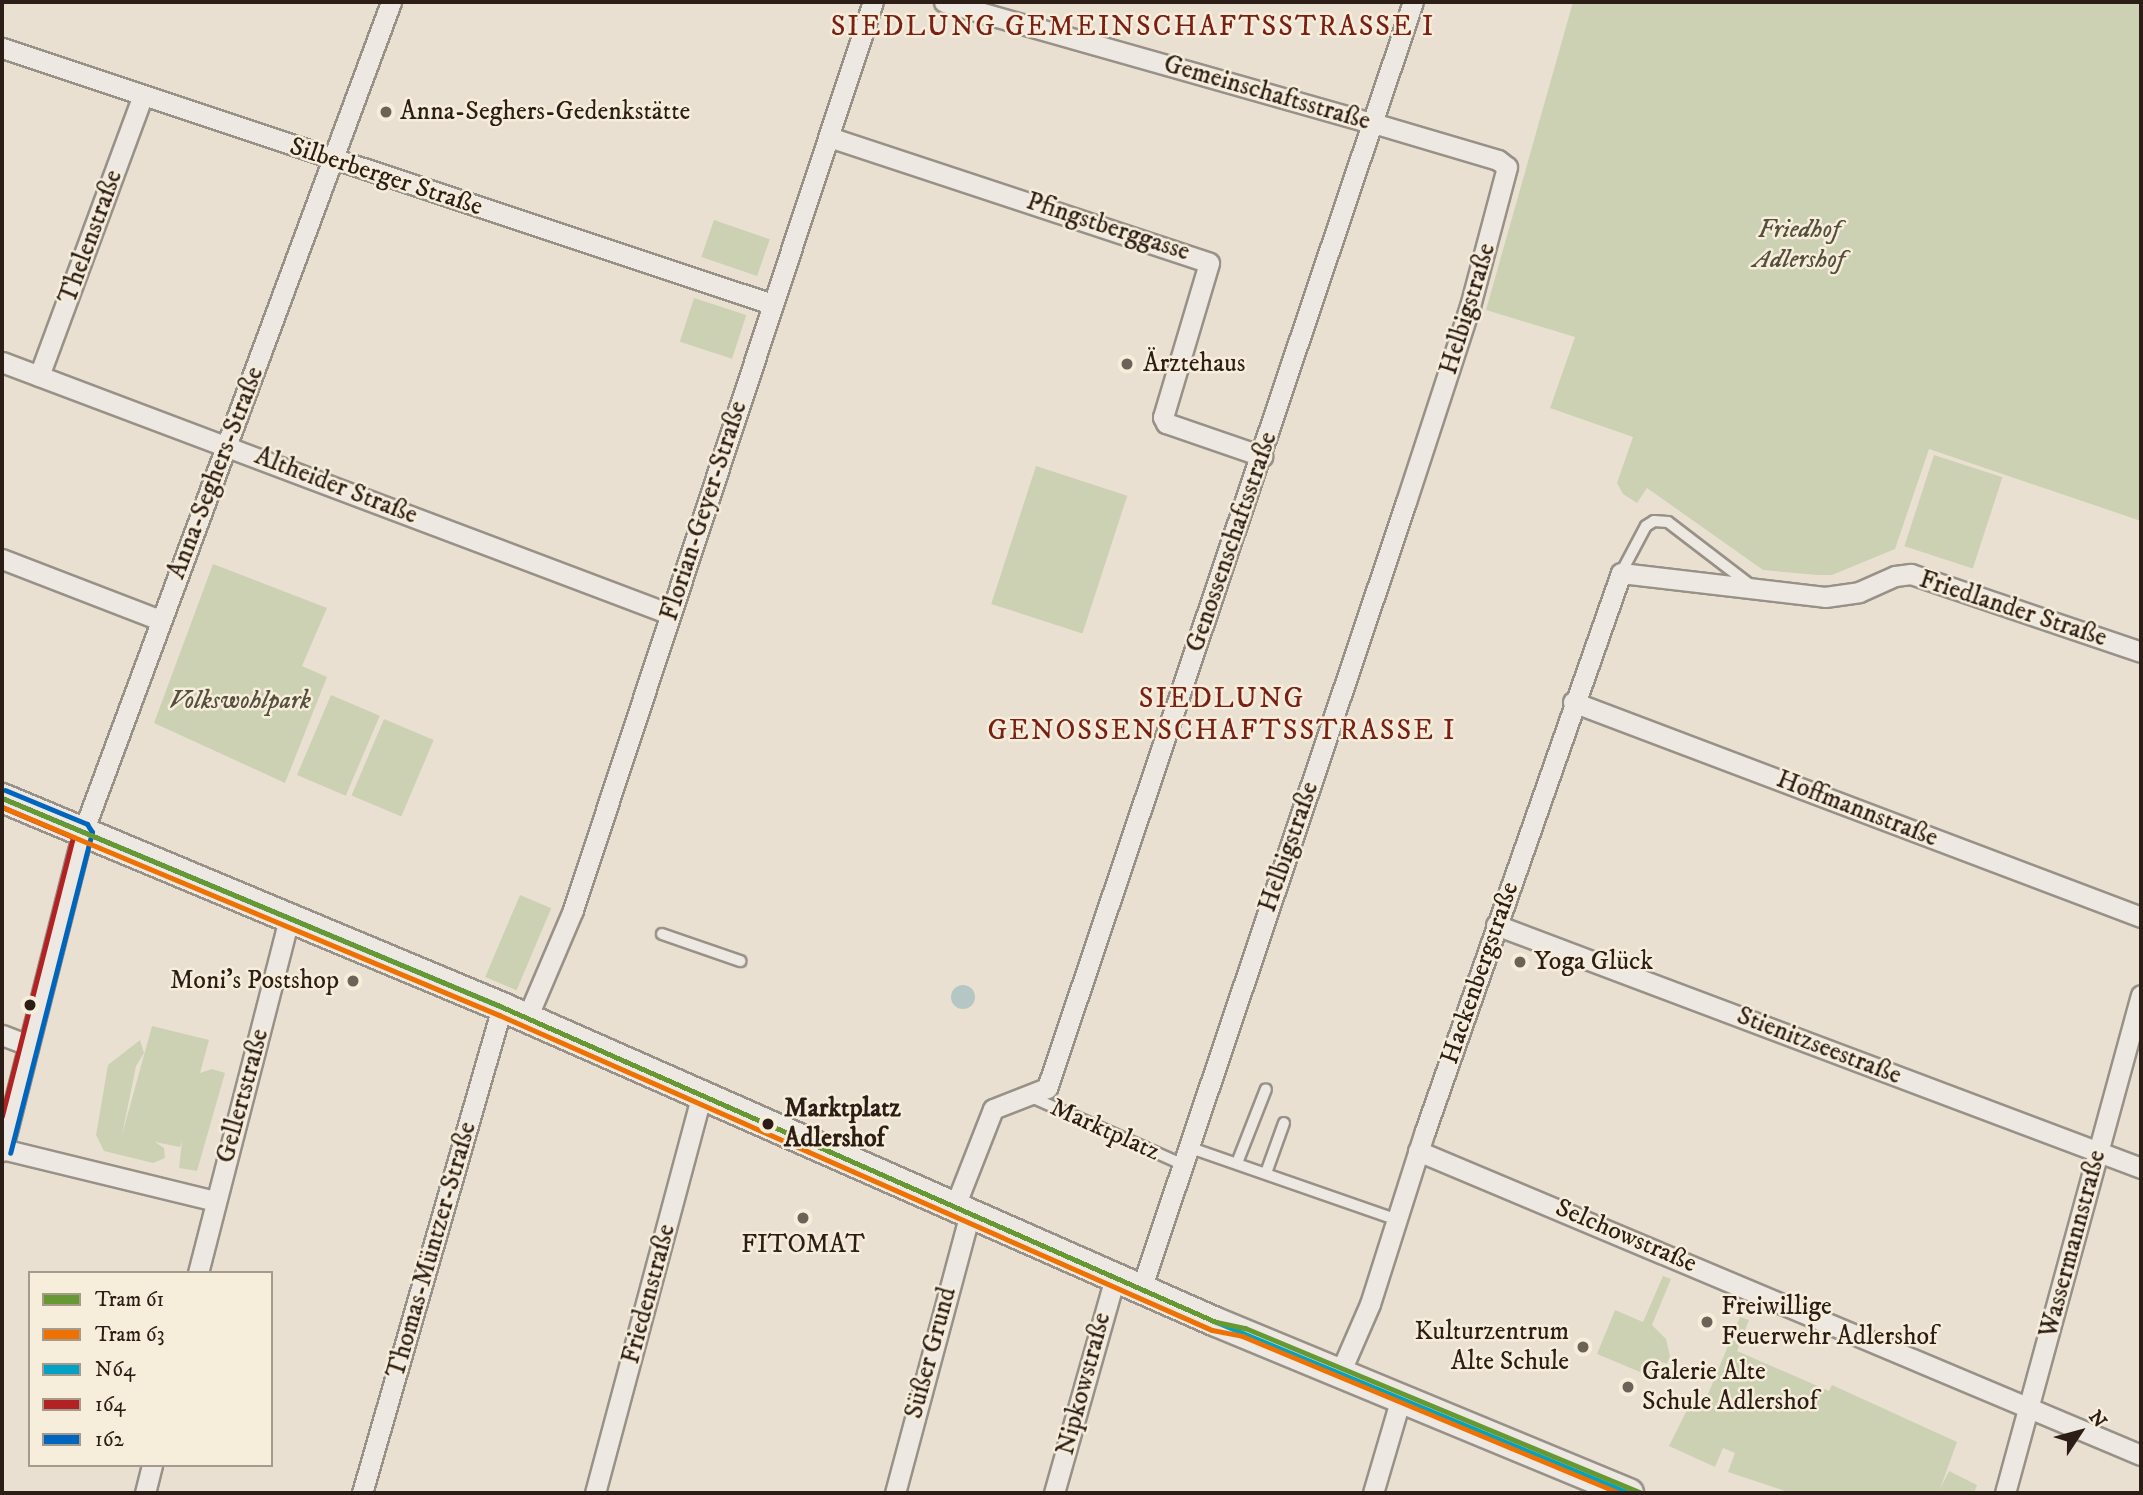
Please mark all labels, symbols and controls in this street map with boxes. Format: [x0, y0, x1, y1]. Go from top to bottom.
district label: SIEDLUNG GEMEINSCHAFTSSTRASSE I [835, 10, 1431, 44]
street label: Gemeinschaftsstraße [1160, 49, 1374, 137]
place label: Anna-Seghers-Gedenkstätte [400, 96, 690, 128]
marker: Anna-Seghers-Gedenkstätte [378, 104, 394, 120]
street label: Silberberger Straße [285, 131, 487, 223]
street label: Thelenstraße [52, 166, 130, 308]
street label: Pfingstberggasse [1022, 186, 1194, 268]
park label: Friedhof Adlershof [1753, 214, 1845, 276]
street label: Helbigstraße [1433, 240, 1503, 378]
place label: Ärztehaus [1143, 348, 1246, 380]
marker: Ärztehaus [1117, 354, 1137, 374]
street label: Anna-Seghers-Straße [161, 362, 271, 584]
street label: Florian-Geyer-Straße [654, 397, 754, 625]
street label: Genossenschaftsstraße [1180, 428, 1284, 656]
street label: Altheider Straße [250, 441, 422, 531]
street label: Friedlander Straße [1915, 564, 2111, 654]
district label: SIEDLUNG GENOSSENSCHAFTSSTRASSE I [990, 682, 1454, 748]
park label: Volkswohlpark [169, 685, 311, 717]
street label: Hoffmannstraße [1772, 764, 1942, 854]
street label: Helbigstraße [1252, 778, 1326, 916]
street label: Hackenbergstraße [1434, 878, 1526, 1068]
place label: Yoga Glück [1534, 946, 1653, 978]
marker: Yoga Glück [1512, 954, 1528, 970]
place label: Moni's Postshop [170, 965, 339, 997]
marker: Moni's Postshop [345, 973, 361, 989]
unlabelled marker [23, 998, 37, 1012]
street label: Stienitzseestraße [1732, 1000, 1906, 1092]
street label: Gellertstraße [210, 1026, 276, 1166]
street label: Marktplatz [1045, 1092, 1165, 1168]
place label: Marktplatz Adlershof [784, 1093, 901, 1154]
marker: Marktplatz Adlershof [758, 1114, 778, 1134]
street label: Thomas-Müntzer-Straße [380, 1118, 484, 1382]
street label: Wassermannstraße [2033, 1147, 2113, 1341]
street label: Selchowstraße [1551, 1192, 1701, 1280]
marker: FITOMAT [795, 1210, 811, 1226]
street label: Friedenstraße [615, 1221, 683, 1367]
place label: FITOMAT [741, 1229, 865, 1261]
legend [28, 1271, 273, 1467]
street label: Süßer Grund [898, 1284, 964, 1422]
text: Tram 61 [95, 1287, 164, 1313]
place label: Freiwillige Feuerwehr Adlershof [1721, 1291, 1937, 1352]
street label: Nipkowstraße [1050, 1309, 1118, 1459]
marker: Freiwillige Feuerwehr Adlershof [1699, 1314, 1715, 1330]
place label: Kulturzentrum Alte Schule [1415, 1316, 1569, 1378]
text: Tram 63 [95, 1322, 165, 1348]
marker: Kulturzentrum Alte Schule [1575, 1339, 1591, 1355]
place label: Galerie Alte Schule Adlershof [1642, 1356, 1818, 1418]
text: N64 [95, 1357, 135, 1383]
marker: Galerie Alte Schule Adlershof [1620, 1379, 1636, 1395]
text: 164 [95, 1392, 126, 1418]
north arrow [2045, 1397, 2115, 1467]
text: N [2083, 1406, 2111, 1432]
text: 162 [95, 1427, 124, 1453]

